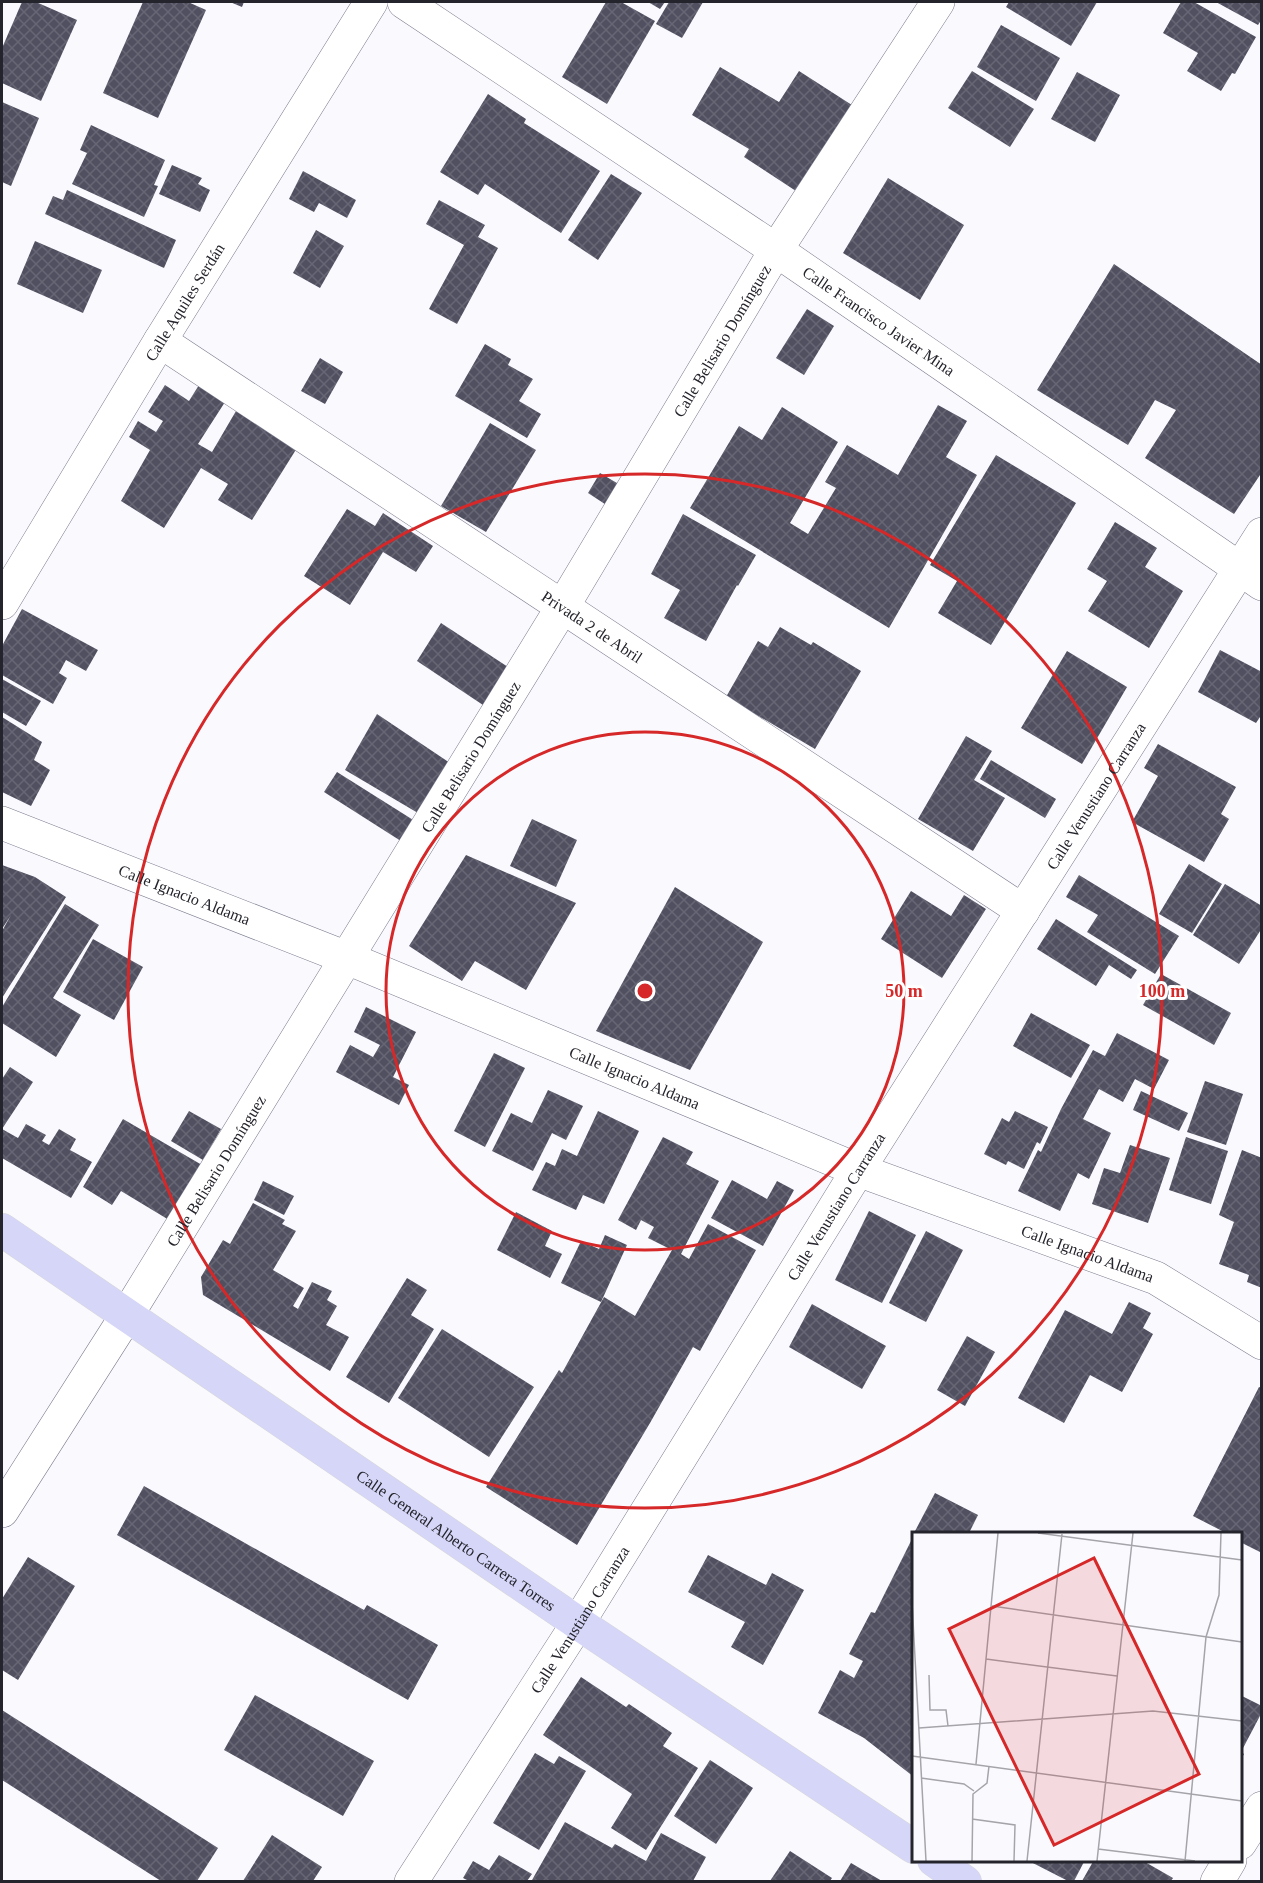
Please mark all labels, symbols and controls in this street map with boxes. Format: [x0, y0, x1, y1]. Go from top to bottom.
street label: Calle Aquiles Serdán [142, 240, 228, 364]
street label: Calle Belisario Domínguez [670, 262, 774, 420]
street label: Calle Francisco Javier Mina [800, 263, 958, 379]
street label: Privada 2 de Abril [538, 588, 646, 667]
street label: Calle Belisario Domínguez [418, 678, 524, 836]
street label: Calle Venustiano Carranza [1043, 720, 1149, 873]
street label: Calle Ignacio Aldama [116, 862, 252, 928]
centre of rings [635, 981, 655, 1001]
text: 50 m [885, 981, 923, 1001]
text: 100 m [1139, 981, 1185, 1001]
street label: Calle Ignacio Aldama [567, 1043, 702, 1112]
street label: Calle Belisario Domínguez [163, 1092, 269, 1250]
street label: Calle Venustiano Carranza [784, 1130, 888, 1284]
street label: Calle Ignacio Aldama [1019, 1222, 1156, 1285]
street label: Calle General Alberto Carrera Torres [353, 1467, 559, 1614]
inset map [912, 1532, 1242, 1862]
street label: Calle Venustiano Carranza [527, 1543, 632, 1696]

